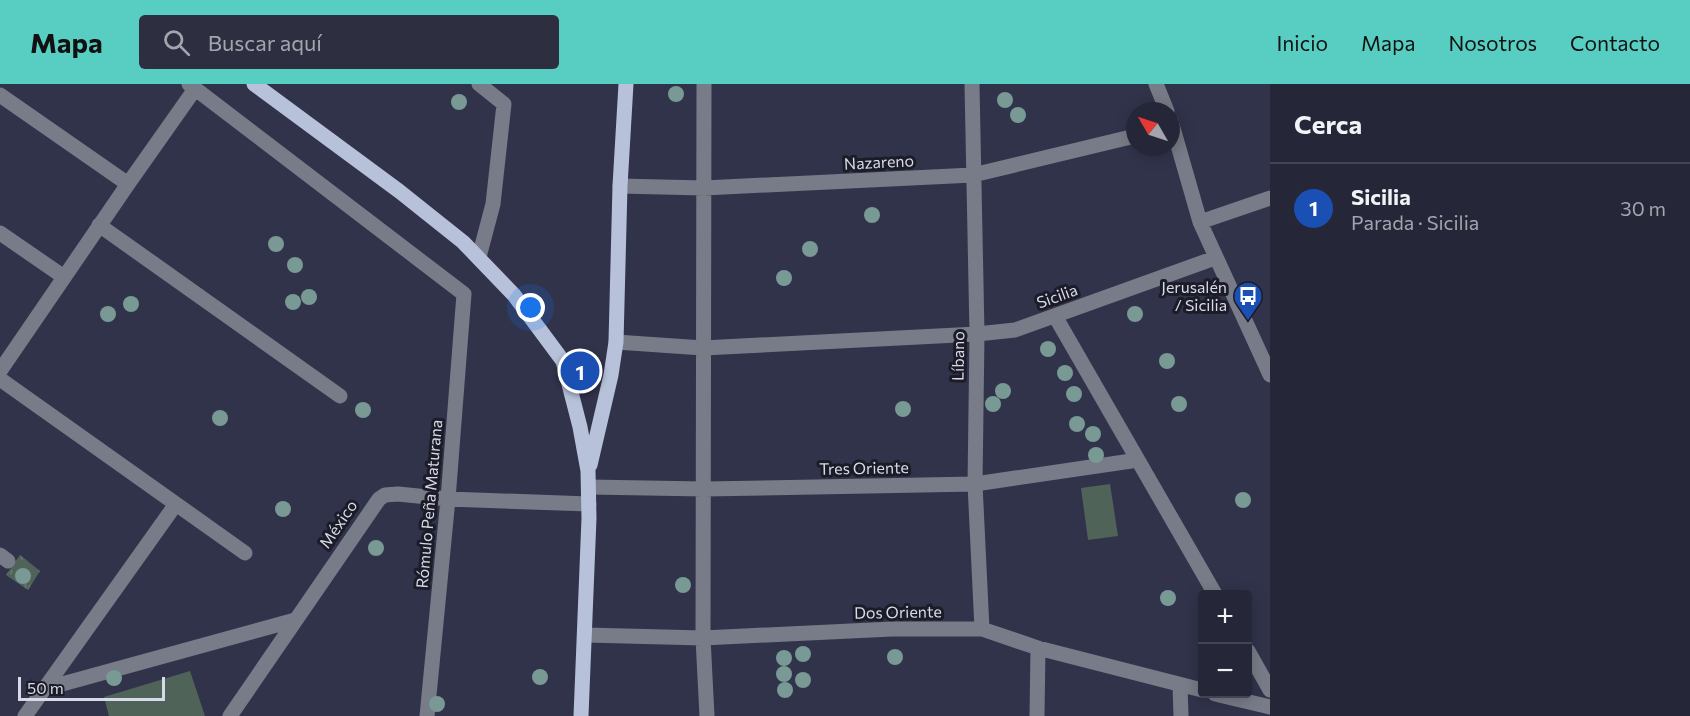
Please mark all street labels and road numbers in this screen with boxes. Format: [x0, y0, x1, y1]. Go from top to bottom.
street label: Nazareno [844, 150, 914, 173]
street label: Sicilia [1034, 279, 1080, 312]
street label: Líbano [948, 331, 967, 381]
street label: Rómulo Peña Maturana [412, 419, 445, 589]
street label: Tres Oriente [819, 457, 909, 478]
street label: México [315, 496, 361, 551]
street label: Dos Oriente [854, 601, 942, 622]

